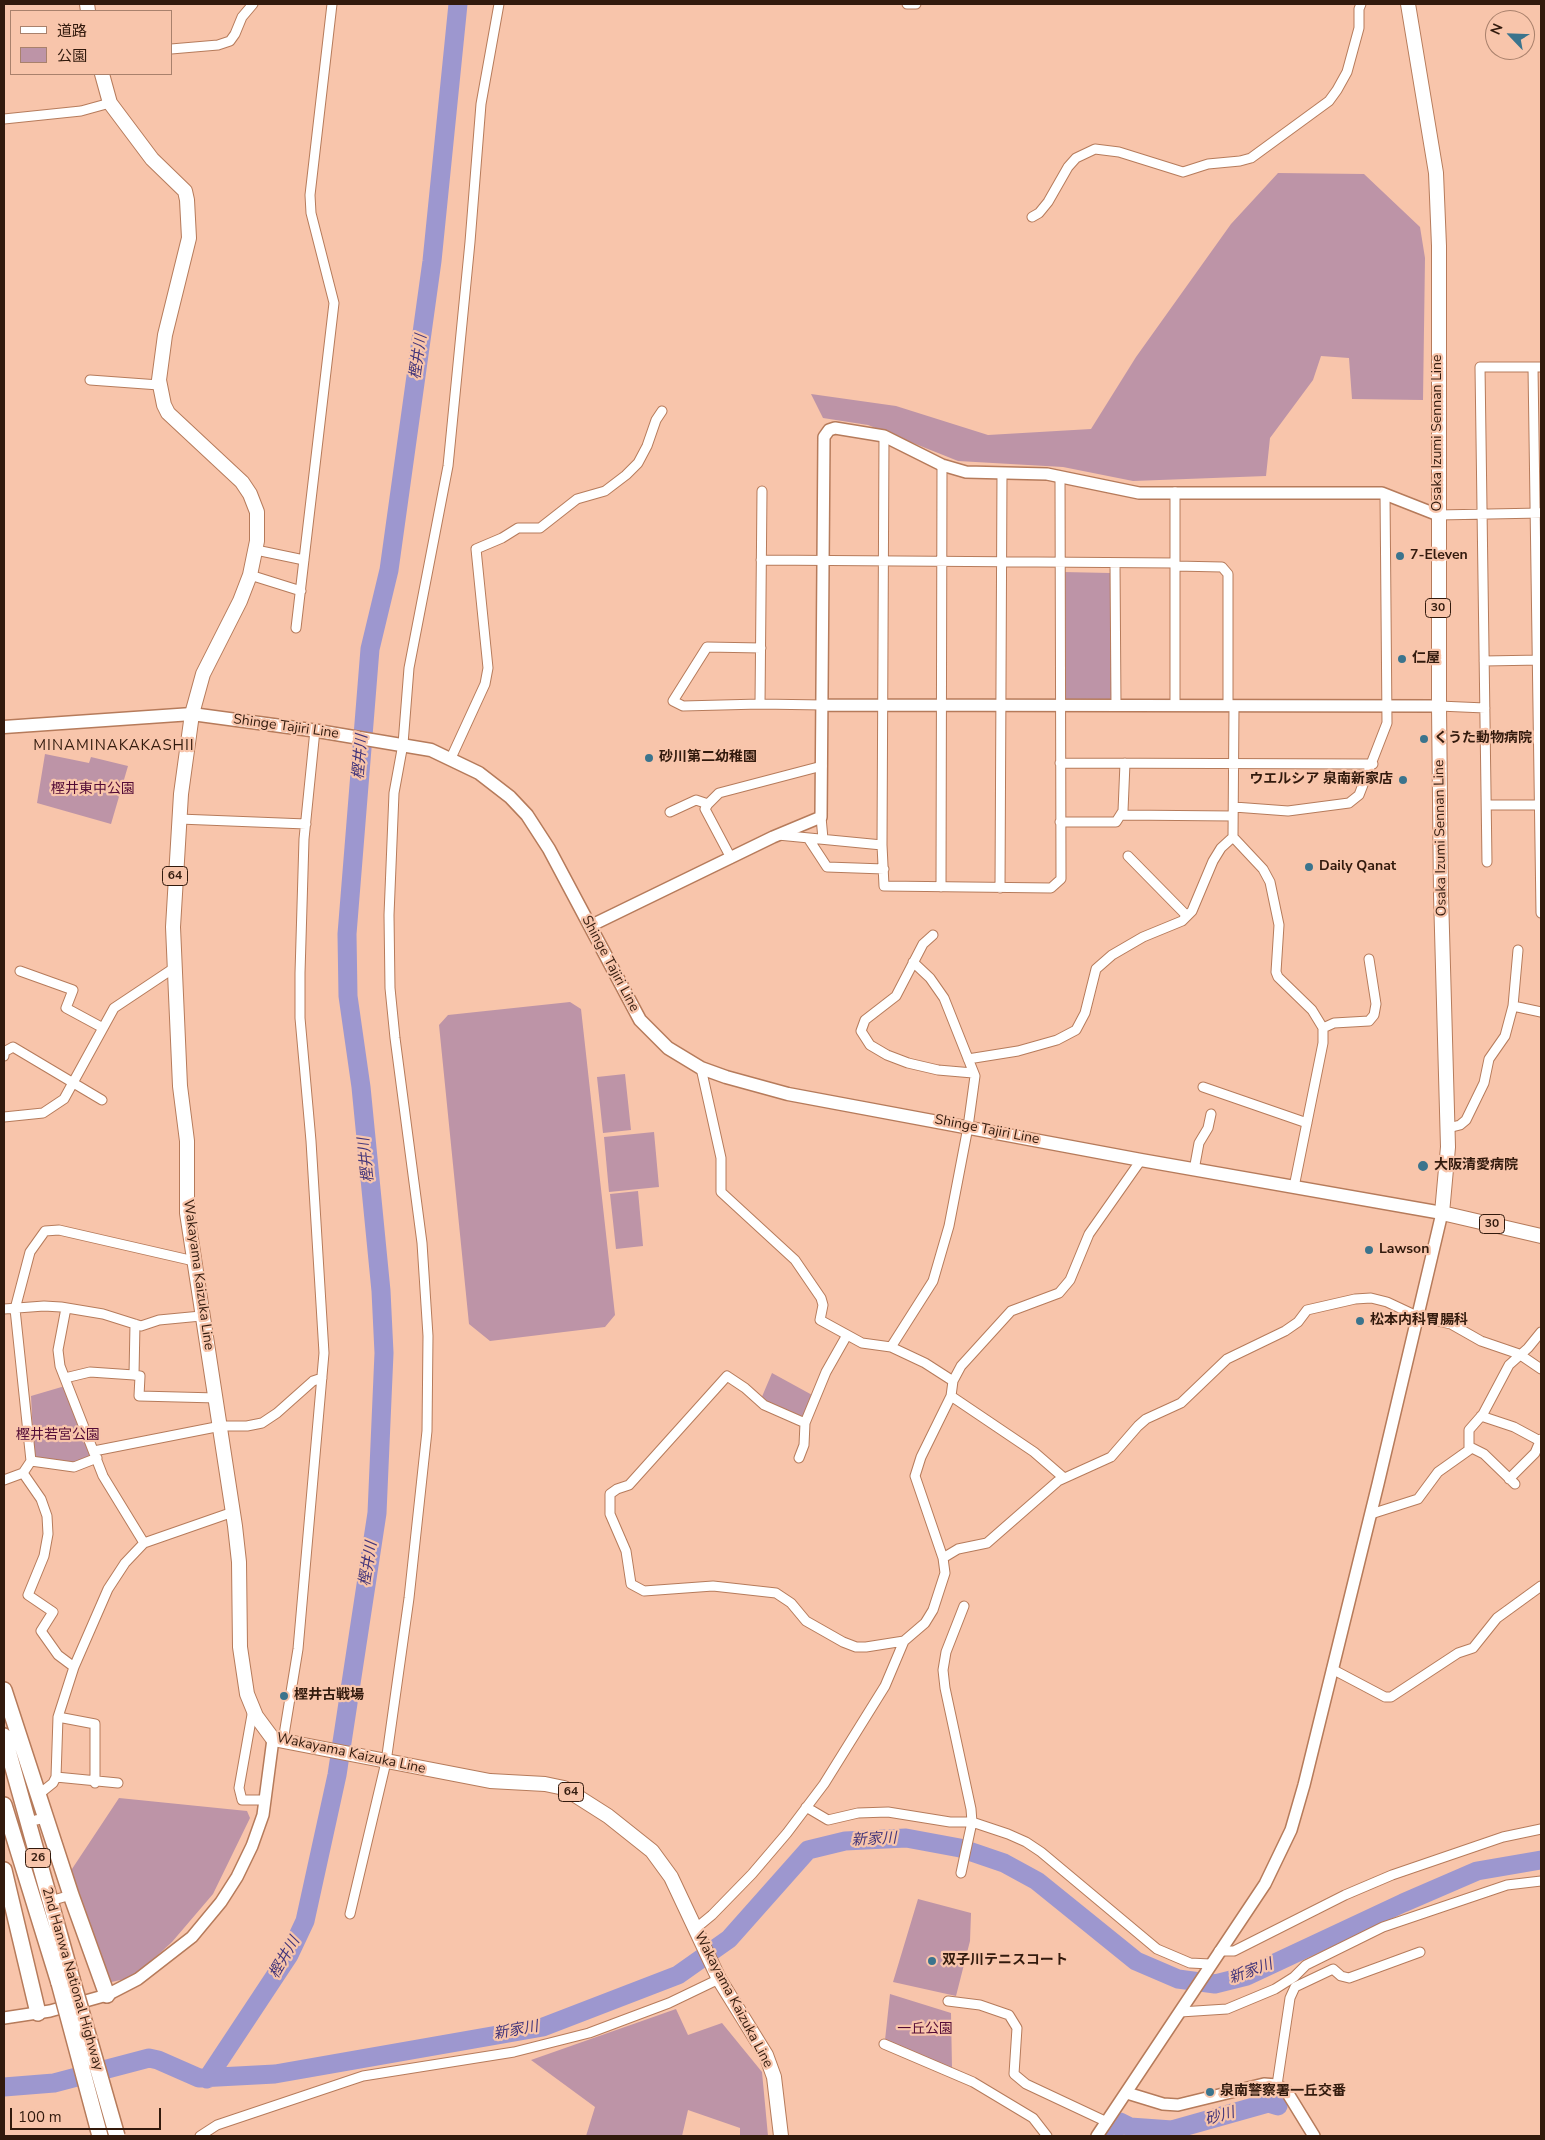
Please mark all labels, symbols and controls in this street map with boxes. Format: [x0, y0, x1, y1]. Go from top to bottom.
legend [10, 10, 172, 75]
north arrow [1485, 10, 1535, 60]
text: N [1486, 20, 1508, 38]
text: 道路 [57, 21, 87, 41]
text: 公園 [57, 46, 87, 66]
water label: 樫井川 [407, 333, 431, 381]
street label: Osaka Izumi Sennan Line [1430, 355, 1446, 511]
place label: 7-Eleven [1410, 548, 1468, 564]
marker: 7-Eleven [1394, 550, 1406, 562]
road number: 30 [1426, 598, 1450, 618]
place label: 仁屋 [1412, 651, 1440, 667]
marker: 仁屋 [1396, 653, 1408, 665]
street label: Shinge Tajiri Line [232, 711, 340, 743]
place label: くうた動物病院 [1434, 731, 1532, 747]
marker: くうた動物病院 [1418, 733, 1430, 745]
water label: 樫井川 [350, 734, 372, 780]
district label: MINAMINAKAKASHII [31, 737, 197, 755]
place label: 砂川第二幼稚園 [659, 750, 757, 766]
marker: 砂川第二幼稚園 [643, 752, 655, 764]
street label: Osaka Izumi Sennan Line [1431, 759, 1451, 917]
place label: ウエルシア 泉南新家店 [1249, 772, 1393, 788]
marker: ウエルシア 泉南新家店 [1397, 774, 1409, 786]
park label: 樫井東中公園 [51, 782, 135, 798]
place label: Daily Qanat [1319, 859, 1396, 875]
marker: Daily Qanat [1303, 861, 1315, 873]
road number: 64 [162, 866, 188, 886]
street label: Shinge Tajiri Line [578, 913, 642, 1015]
street label: Shinge Tajiri Line [933, 1112, 1041, 1148]
water label: 樫井川 [356, 1137, 378, 1183]
place label: 大阪清愛病院 [1434, 1158, 1518, 1174]
marker: 大阪清愛病院 [1416, 1159, 1430, 1173]
street label: Wakayama Kaizuka Line [179, 1199, 217, 1351]
road number: 30 [1480, 1214, 1504, 1234]
place label: Lawson [1379, 1242, 1429, 1258]
marker: Lawson [1363, 1244, 1375, 1256]
place label: 松本内科胃腸科 [1370, 1313, 1468, 1329]
marker: 松本内科胃腸科 [1354, 1315, 1366, 1327]
park label: 樫井若宮公園 [16, 1428, 100, 1444]
water label: 樫井川 [357, 1540, 381, 1588]
place label: 樫井古戦場 [294, 1688, 364, 1704]
marker: 樫井古戦場 [278, 1690, 290, 1702]
street label: Wakayama Kaizuka Line [275, 1730, 427, 1778]
road number: 64 [558, 1782, 584, 1801]
water label: 新家川 [851, 1830, 897, 1850]
road number: 26 [26, 1849, 50, 1868]
street label: 2nd Hanwa National Highway [38, 1886, 106, 2072]
street label: Wakayama Kaizuka Line [690, 1929, 776, 2071]
water label: 樫井川 [266, 1934, 304, 1982]
place label: 双子川テニスコート [942, 1953, 1068, 1969]
marker: 双子川テニスコート [926, 1955, 938, 1967]
water label: 新家川 [1227, 1956, 1275, 1988]
water label: 新家川 [492, 2018, 540, 2044]
park label: 一丘公園 [897, 2022, 953, 2038]
place label: 泉南警察署一丘交番 [1220, 2084, 1346, 2100]
marker: 泉南警察署一丘交番 [1204, 2086, 1216, 2098]
scale bar [12, 2098, 164, 2130]
water label: 砂川 [1203, 2104, 1237, 2130]
text: 100 m [18, 2107, 62, 2127]

